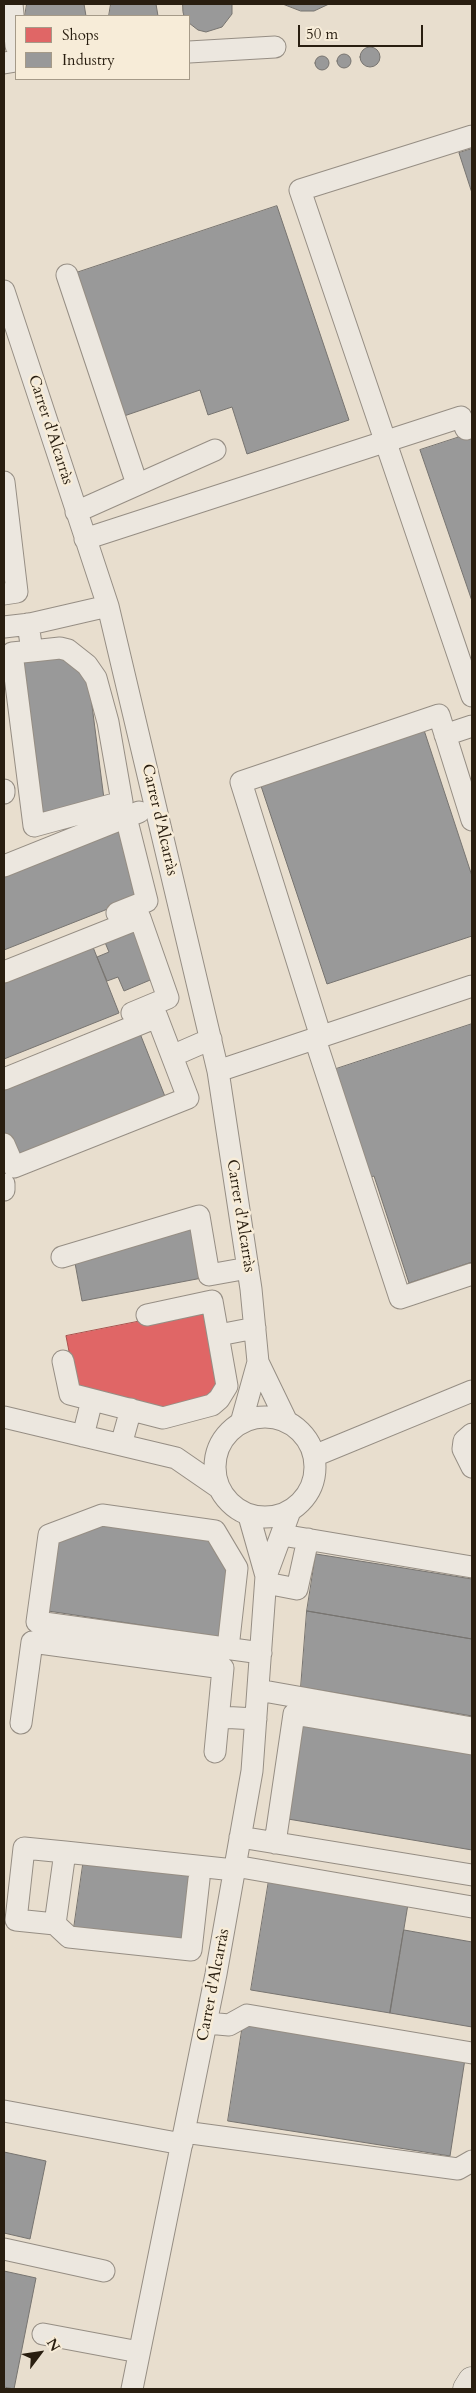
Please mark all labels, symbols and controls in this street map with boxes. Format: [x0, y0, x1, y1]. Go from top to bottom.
legend [15, 15, 190, 80]
scale bar [301, 15, 426, 47]
text: 50 m [306, 24, 338, 44]
text: Shops [62, 25, 99, 45]
text: Industry [62, 50, 115, 70]
street label: Carrer d'Alcarràs [23, 373, 77, 487]
street label: Carrer d'Alcarràs [137, 762, 181, 878]
street label: Carrer d'Alcarràs [222, 1158, 258, 1274]
street label: Carrer d'Alcarràs [194, 1927, 234, 2043]
north arrow [15, 2328, 65, 2378]
text: N [42, 2335, 65, 2355]

